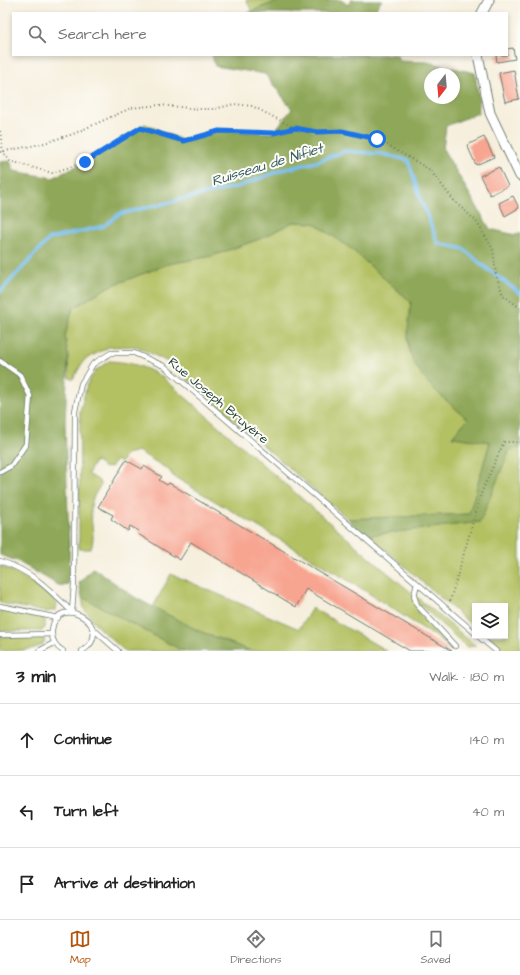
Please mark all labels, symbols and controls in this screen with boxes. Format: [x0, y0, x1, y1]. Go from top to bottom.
search box [12, 12, 508, 56]
icon: search [26, 23, 48, 45]
text: Search here [58, 24, 147, 45]
north arrow [424, 68, 460, 104]
route start [368, 130, 386, 148]
water label: Ruisseau de Nifiet [209, 138, 327, 191]
route end [76, 153, 94, 171]
street label: Rue Joseph Bruyère [164, 353, 272, 449]
map controls [472, 603, 508, 639]
button: layers [472, 603, 508, 639]
text: 3 min [16, 665, 56, 689]
text: Walk · 180 m [429, 668, 504, 686]
icon: ahead [16, 729, 38, 751]
text: Continue [54, 729, 112, 750]
text: 140 m [470, 731, 504, 749]
icon: left [16, 801, 38, 823]
text: Turn left [54, 801, 118, 822]
text: 40 m [472, 803, 504, 821]
icon: arrive [16, 873, 38, 895]
text: Arrive at destination [54, 873, 195, 894]
tab: Map [69, 928, 91, 967]
tab: Directions [230, 928, 282, 967]
tab: Saved [421, 928, 451, 967]

